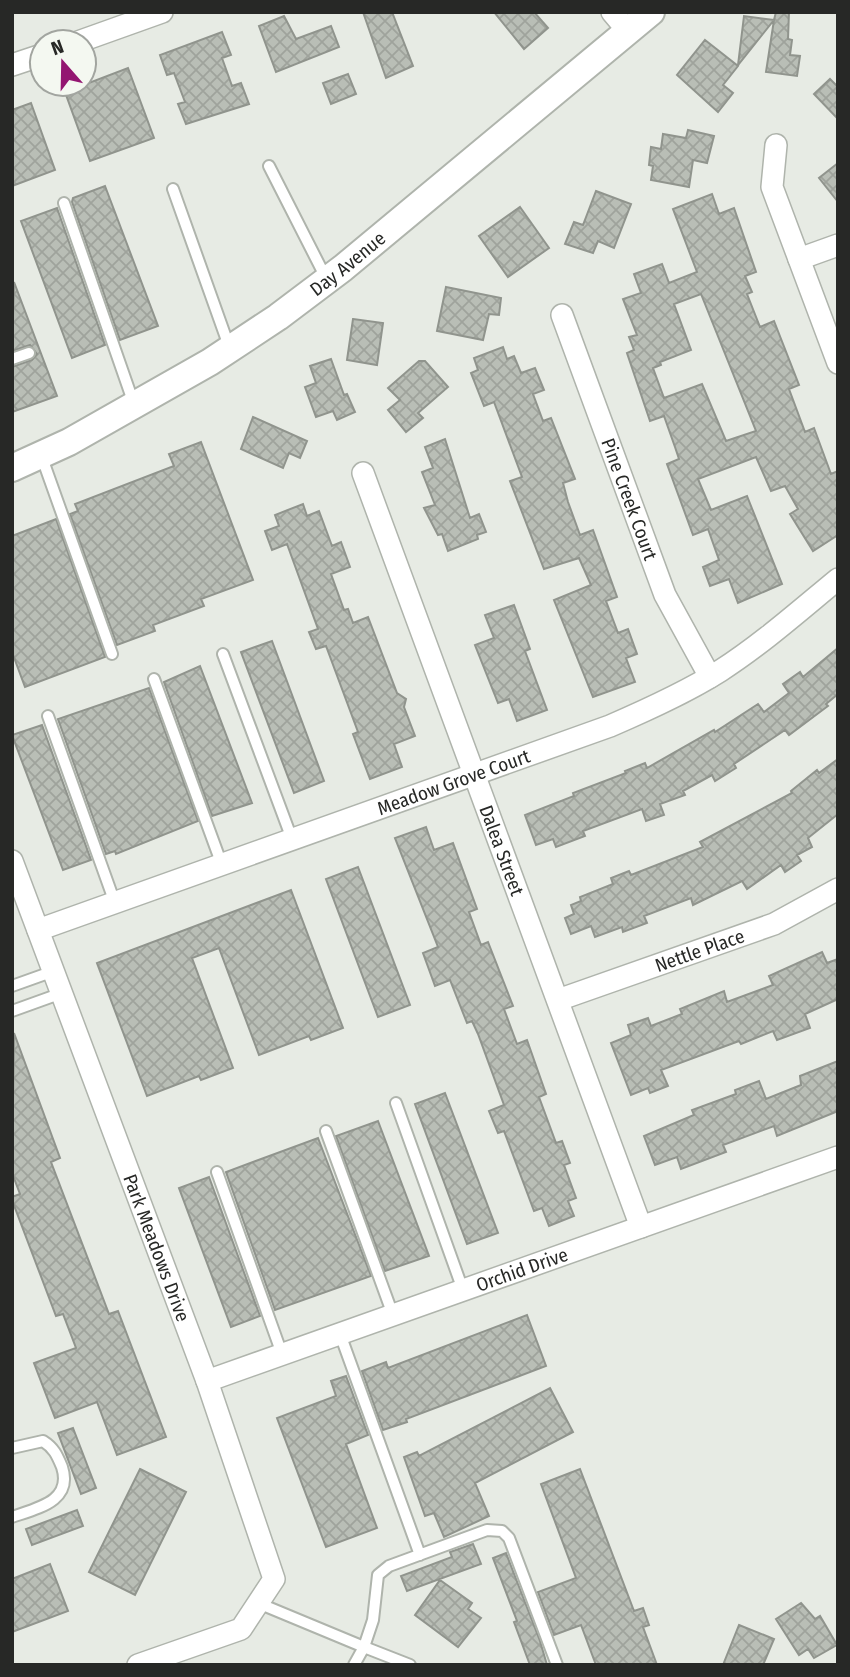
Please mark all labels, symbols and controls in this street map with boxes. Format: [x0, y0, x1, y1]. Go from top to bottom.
north arrow [28, 28, 98, 98]
text: N [48, 35, 67, 60]
street label: Day Avenue [305, 226, 390, 300]
street label: Pine Creek Court [597, 435, 663, 564]
street label: Meadow Grove Court [374, 744, 534, 820]
street label: Dalea Street [475, 802, 530, 899]
street label: Nettle Place [652, 924, 747, 977]
street label: Park Meadows Drive [119, 1171, 195, 1325]
street label: Orchid Drive [473, 1242, 571, 1296]

